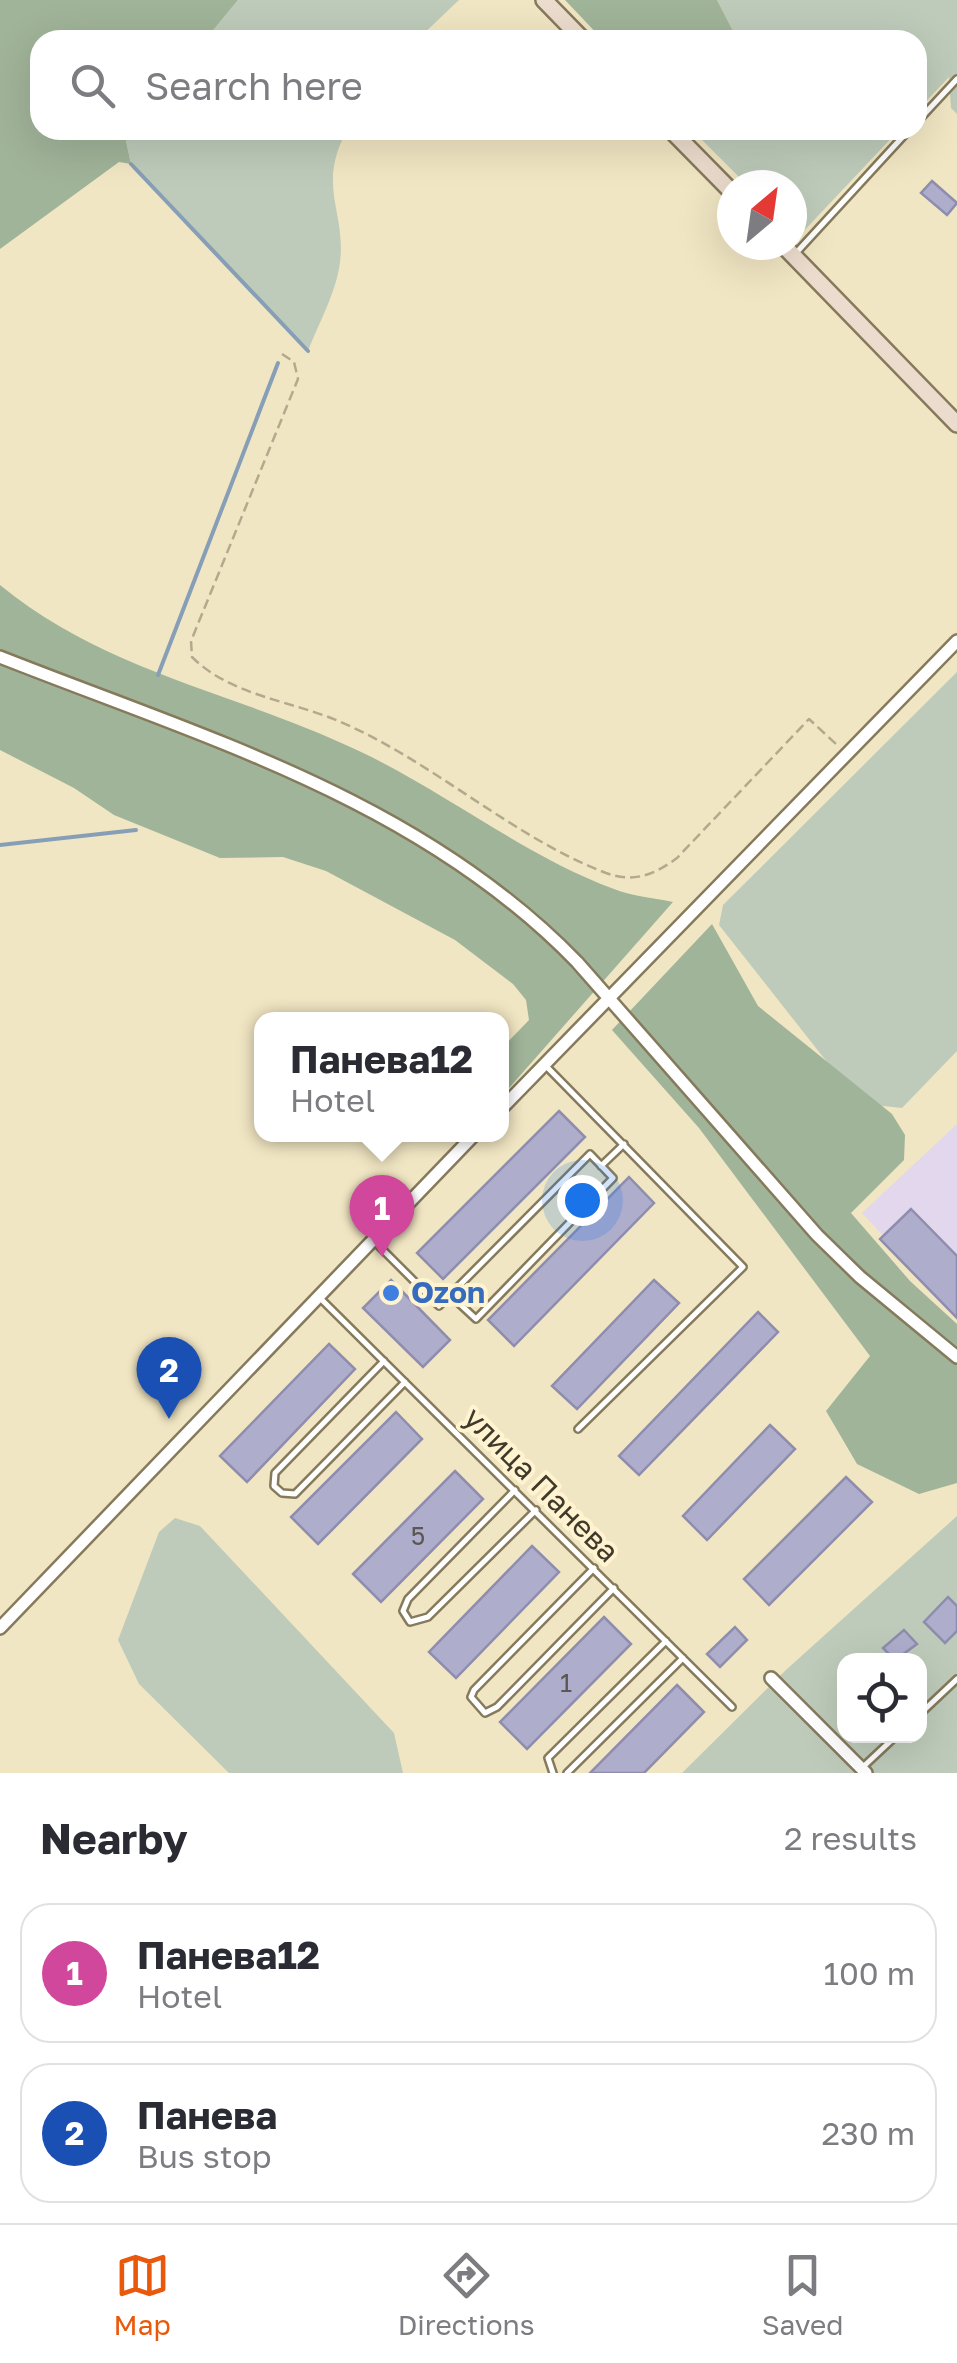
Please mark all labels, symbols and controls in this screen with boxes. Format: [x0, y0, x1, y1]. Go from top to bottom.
search box [30, 30, 927, 140]
icon: search [65, 58, 120, 113]
text: Search here [145, 63, 363, 108]
north arrow [717, 170, 807, 260]
popup [254, 1012, 509, 1142]
text: Панева12 [290, 1036, 473, 1081]
text: Hotel [290, 1081, 375, 1119]
pin: 1 [350, 1174, 414, 1257]
your location [557, 1175, 608, 1226]
place label: Ozon [411, 1274, 485, 1310]
marker: Ozon [380, 1282, 402, 1304]
pin: 2 [136, 1336, 202, 1419]
street label: улица Панева [457, 1399, 627, 1569]
house number: 5 [411, 1520, 425, 1551]
map controls [837, 1653, 927, 1743]
button: locate [837, 1653, 927, 1743]
house number: 1 [560, 1667, 572, 1698]
text: Nearby [40, 1813, 188, 1863]
text: 2 results [784, 1819, 917, 1857]
text: Панева12 [137, 1932, 320, 1977]
text: 1 [66, 1954, 83, 1992]
text: 100 m [823, 1954, 915, 1992]
text: Hotel [137, 1977, 222, 2015]
text: Панева [137, 2092, 277, 2137]
text: 2 [65, 2114, 84, 2152]
text: 230 m [822, 2114, 915, 2152]
text: Bus stop [137, 2137, 271, 2175]
tab: Map [114, 2248, 171, 2341]
tab: Directions [398, 2248, 535, 2341]
tab: Saved [762, 2248, 843, 2341]

